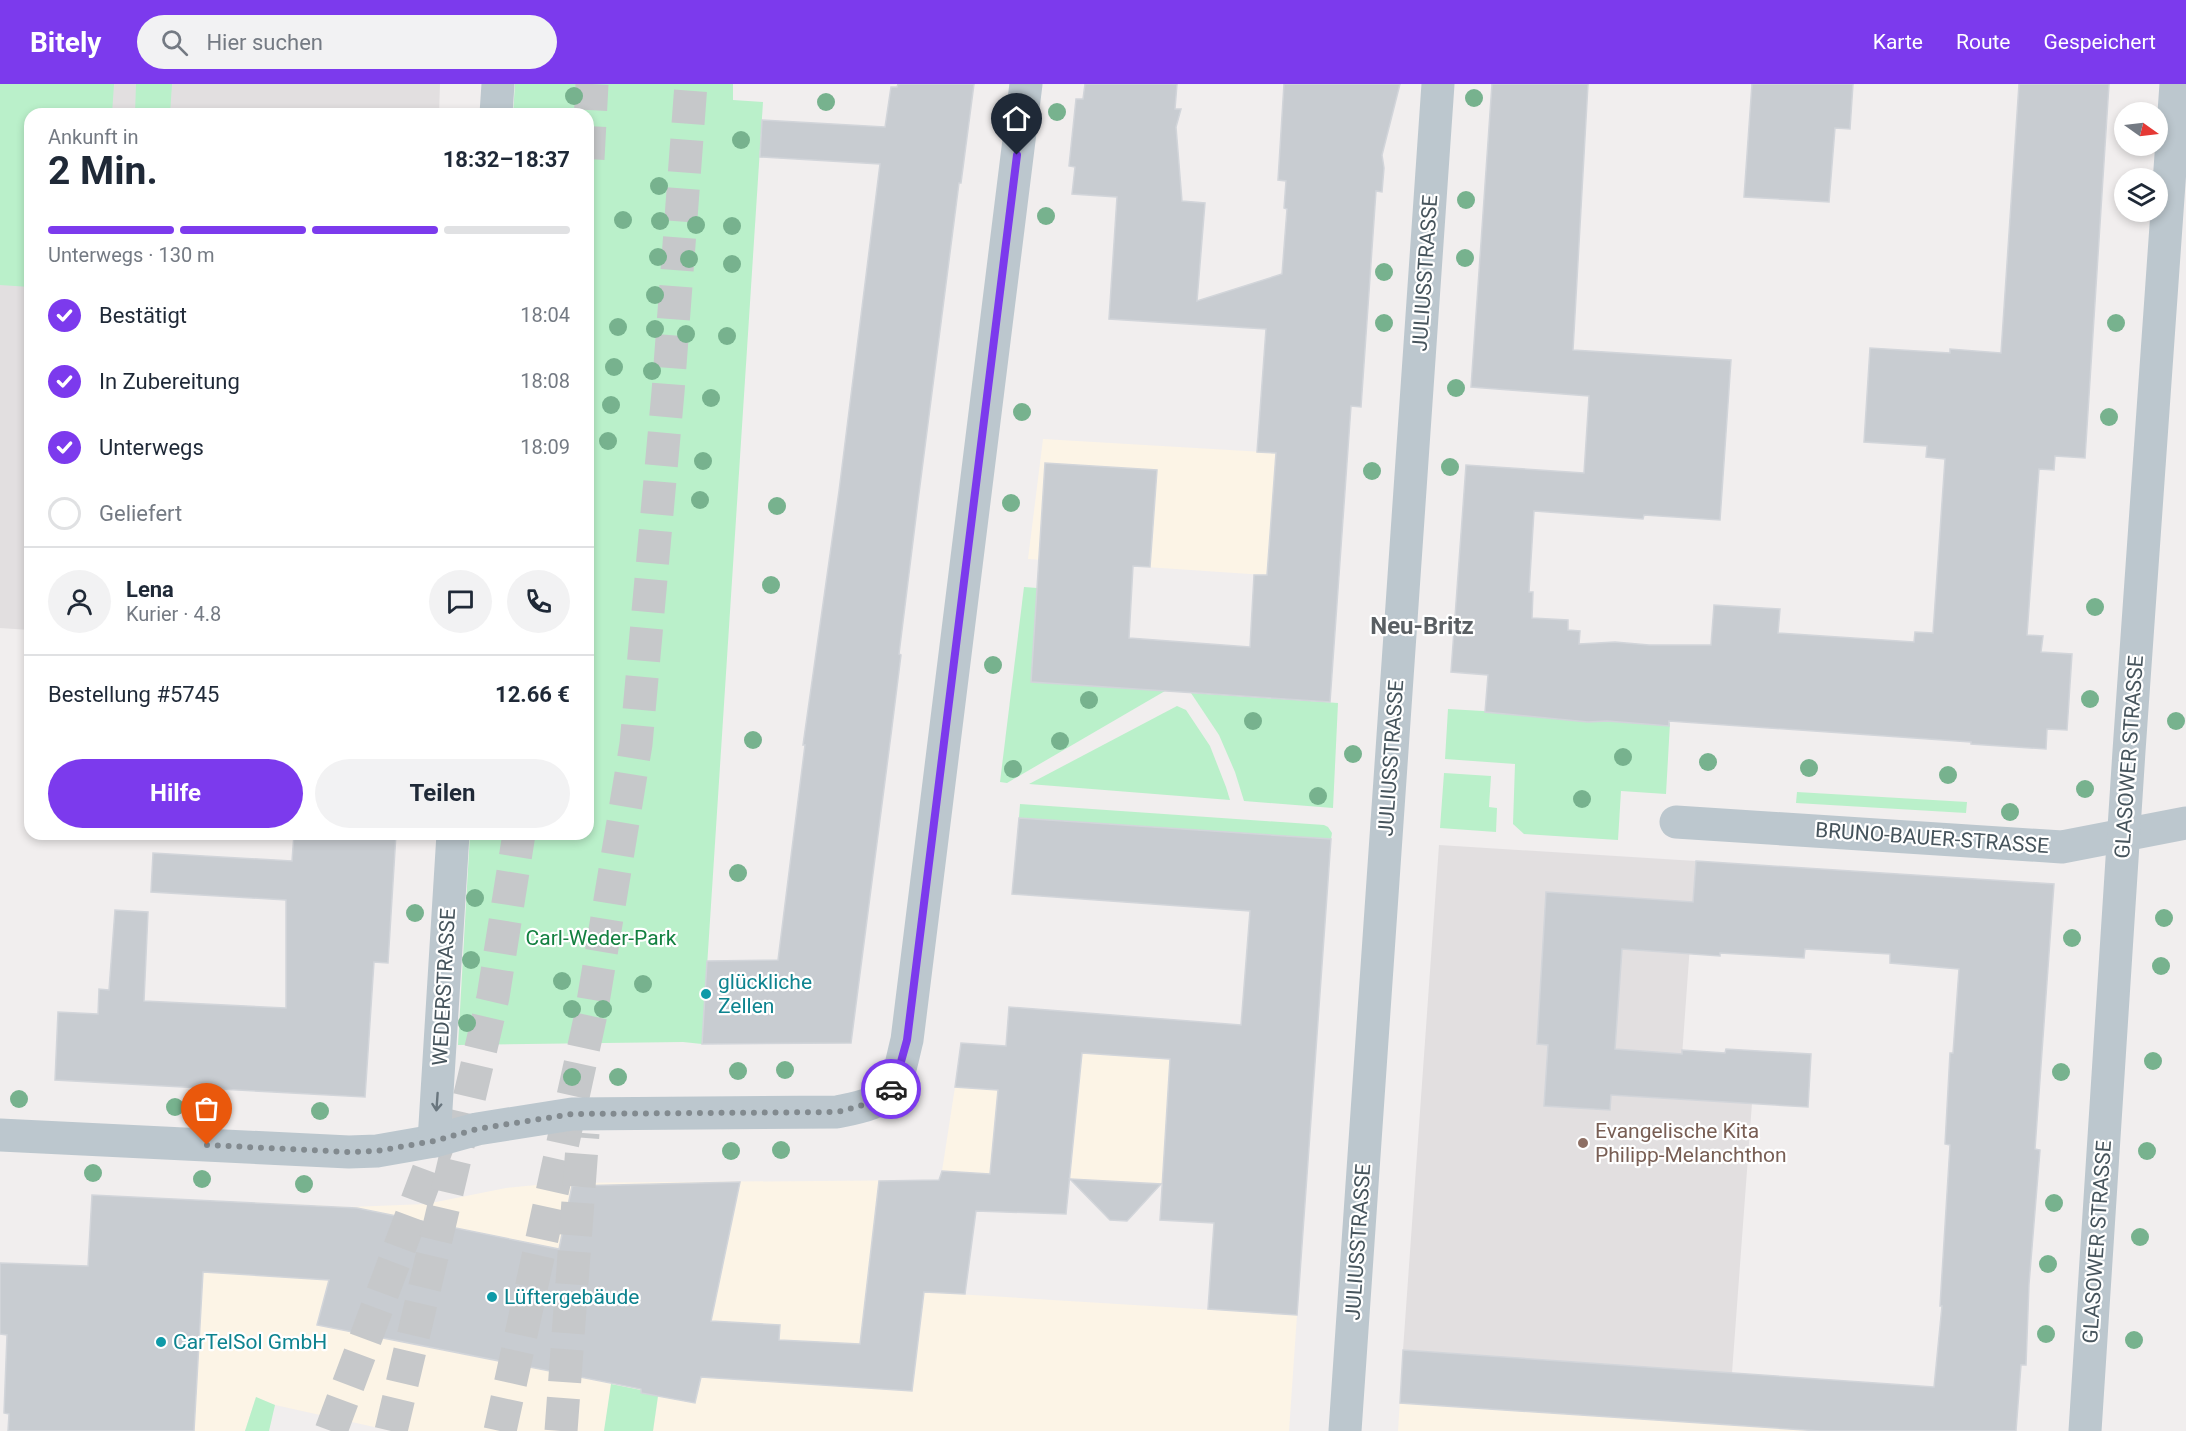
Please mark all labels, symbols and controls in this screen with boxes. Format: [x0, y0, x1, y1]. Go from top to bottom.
search box [137, 15, 557, 69]
text: Bitely [30, 26, 101, 59]
icon: search [158, 26, 191, 59]
text: Hier suchen [206, 30, 323, 55]
text: Karte [1873, 30, 1923, 54]
text: Route [1956, 30, 2010, 54]
text: Gespeichert [2043, 30, 2156, 54]
pin [991, 93, 1042, 155]
icon: home [1000, 102, 1033, 135]
north arrow [2114, 102, 2168, 156]
map controls [2114, 102, 2168, 222]
text: Ankunft in [48, 125, 139, 149]
text: 18:32–18:37 [443, 147, 570, 172]
text: 2 Min. [48, 148, 158, 194]
button: layers [2114, 168, 2168, 222]
street label: JULIUSSTRASSE [1408, 194, 1442, 352]
text: Unterwegs · 130 m [48, 243, 215, 267]
icon: check [48, 299, 81, 332]
text: Bestätigt [99, 303, 187, 328]
text: 18:04 [520, 303, 570, 327]
icon: check [48, 365, 81, 398]
text: In Zubereitung [99, 369, 240, 394]
text: 18:08 [520, 369, 570, 393]
icon: check [48, 431, 81, 464]
text: Unterwegs [99, 435, 204, 460]
text: 18:09 [520, 435, 570, 459]
text: Geliefert [99, 501, 182, 526]
button: person [48, 570, 111, 633]
button: chat [429, 570, 492, 633]
button: phone [507, 570, 570, 633]
text: Lena [126, 577, 174, 602]
text: Kurier · 4.8 [126, 602, 221, 626]
district label: Neu-Britz [1370, 612, 1474, 640]
street label: GLASOWER STRASSE [2110, 655, 2148, 859]
street label: JULIUSSTRASSE [1374, 679, 1408, 837]
text: Bestellung #5745 [48, 682, 219, 707]
text: 12.66 € [495, 682, 570, 707]
button: Hilfe [48, 759, 303, 828]
button: Teilen [315, 759, 570, 828]
street label: BRUNO-BAUER-STRASSE [1814, 818, 2050, 858]
street label: WEDERSTRASSE [428, 908, 460, 1066]
park label: Carl-Weder-Park [526, 926, 677, 950]
place label: glückliche Zellen [718, 970, 812, 1018]
marker: glückliche Zellen [699, 987, 713, 1001]
courier [861, 1059, 921, 1119]
icon: car [875, 1073, 908, 1106]
pin [181, 1083, 232, 1145]
icon: bag [190, 1092, 223, 1125]
one-way arrow [431, 1092, 442, 1111]
place label: Evangelische Kita Philipp-Melanchthon [1595, 1119, 1787, 1167]
marker: Evangelische Kita Philipp-Melanchthon [1576, 1136, 1590, 1150]
street label: GLASOWER STRASSE [2078, 1140, 2116, 1344]
street label: JULIUSSTRASSE [1341, 1163, 1375, 1321]
place label: Lüftergebäude [504, 1285, 639, 1309]
marker: Lüftergebäude [485, 1290, 499, 1304]
place label: CarTelSol GmbH [173, 1330, 327, 1354]
marker: CarTelSol GmbH [154, 1335, 168, 1349]

